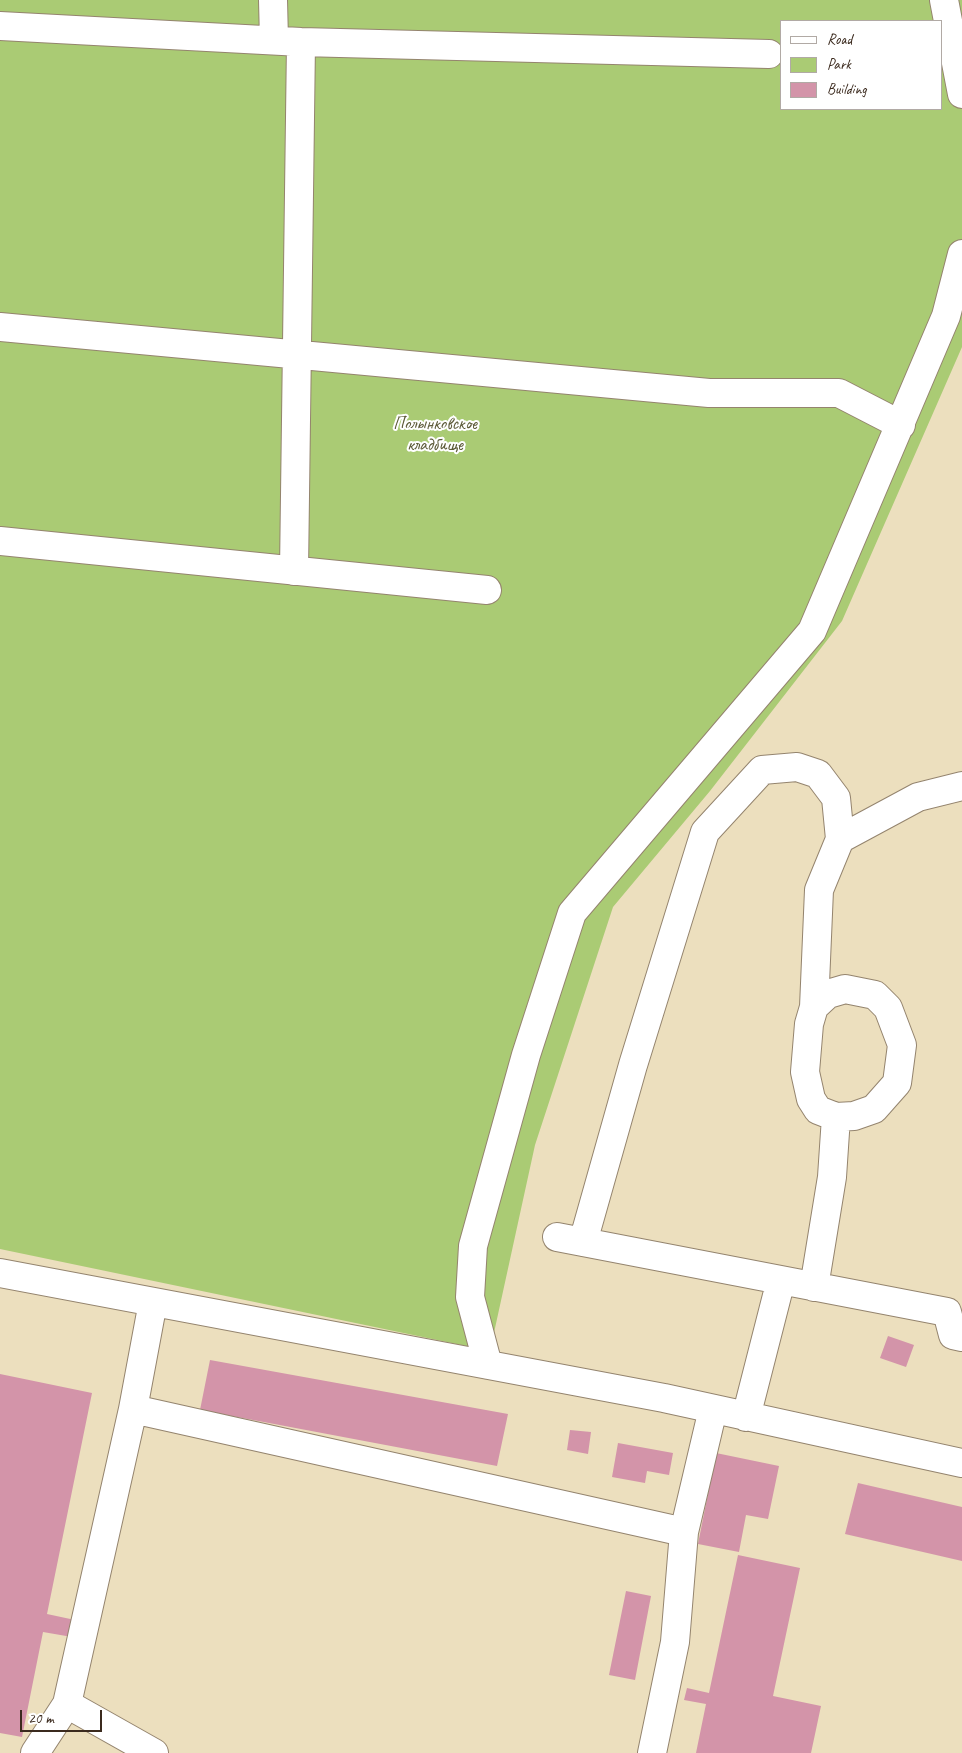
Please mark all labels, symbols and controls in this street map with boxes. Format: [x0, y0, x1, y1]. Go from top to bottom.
legend [780, 20, 942, 110]
text: Road [827, 30, 852, 49]
text: Park [827, 55, 851, 74]
text: Building [827, 80, 866, 99]
park label: Полынковское кладбище [393, 413, 477, 456]
scale bar [22, 1700, 105, 1732]
text: 20 m [28, 1709, 54, 1728]

